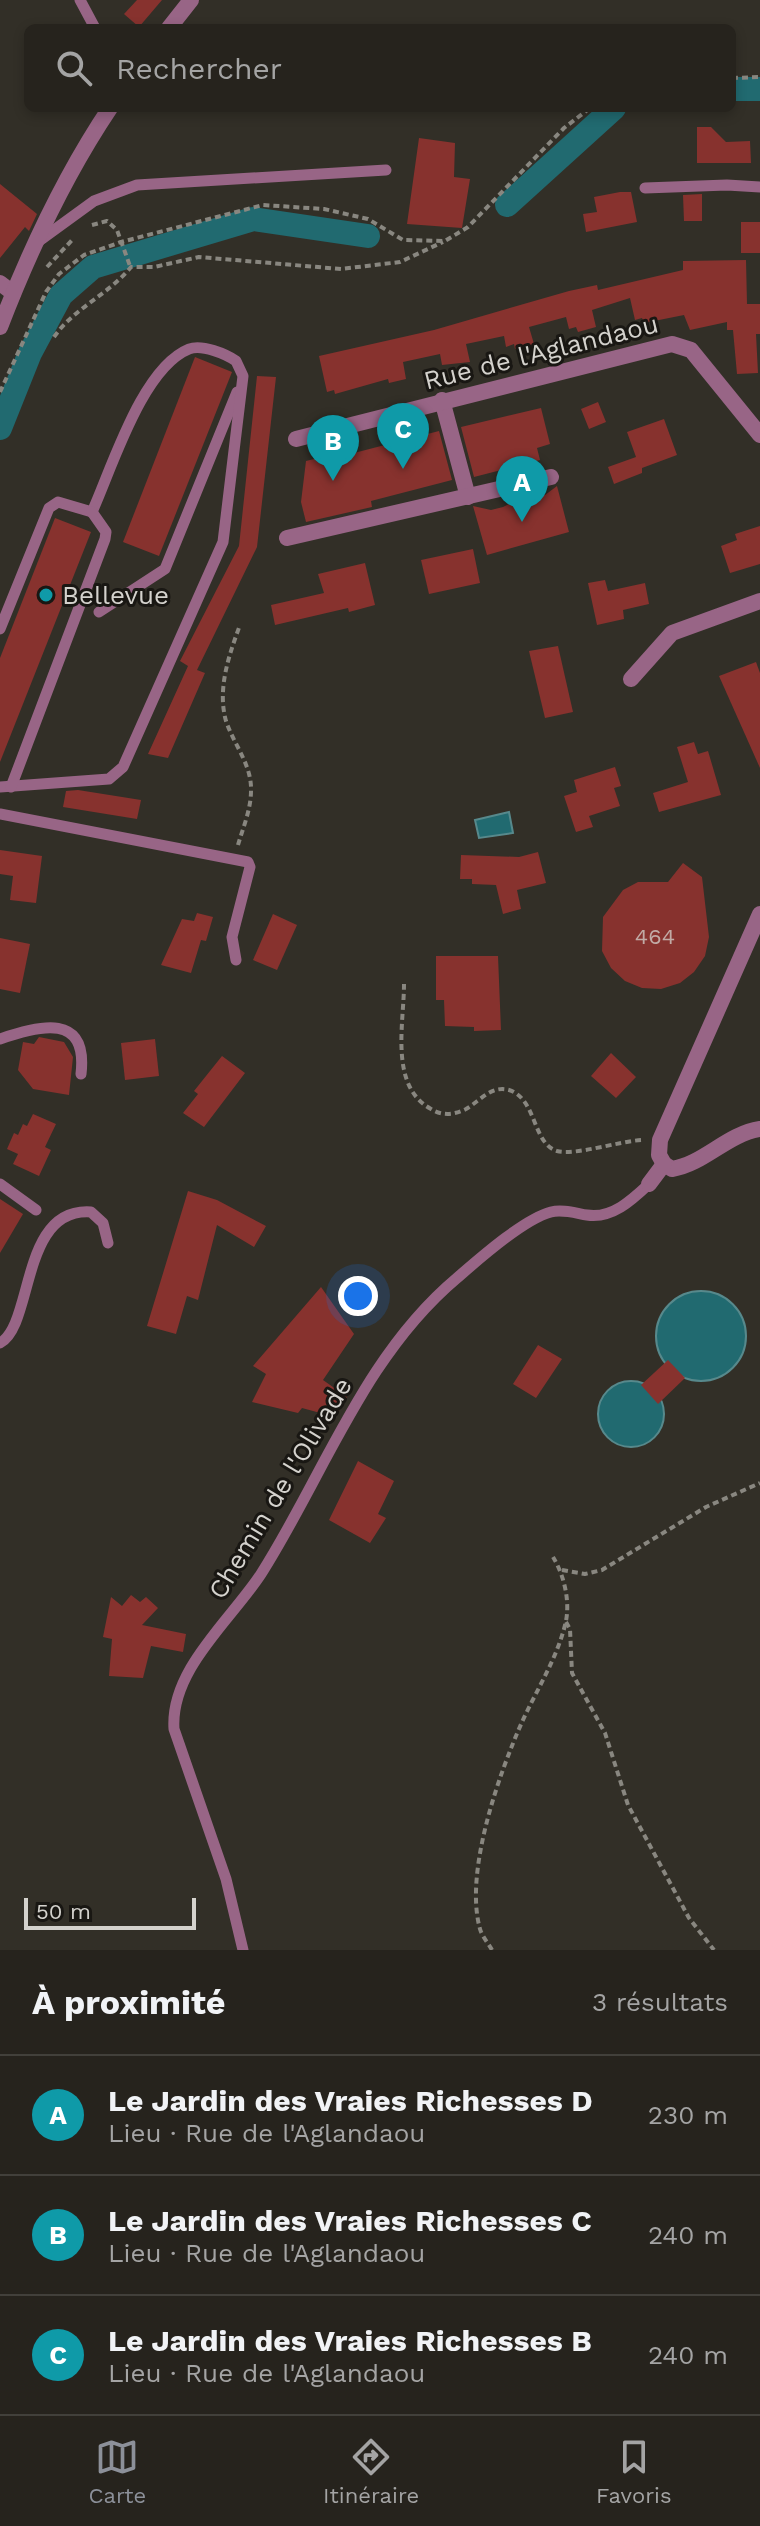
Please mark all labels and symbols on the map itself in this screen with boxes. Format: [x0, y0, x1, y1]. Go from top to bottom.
street label: Rue de l'Aglandaou [421, 308, 661, 396]
pin: C [377, 403, 429, 469]
pin: B [307, 415, 359, 481]
pin: A [496, 456, 548, 522]
place label: Bellevue [62, 580, 169, 610]
marker: Bellevue [37, 586, 55, 604]
house number: 464 [635, 924, 675, 949]
your location [338, 1276, 378, 1316]
street label: Chemin de l'Olivade [202, 1372, 358, 1604]
scale bar [24, 1894, 196, 1930]

